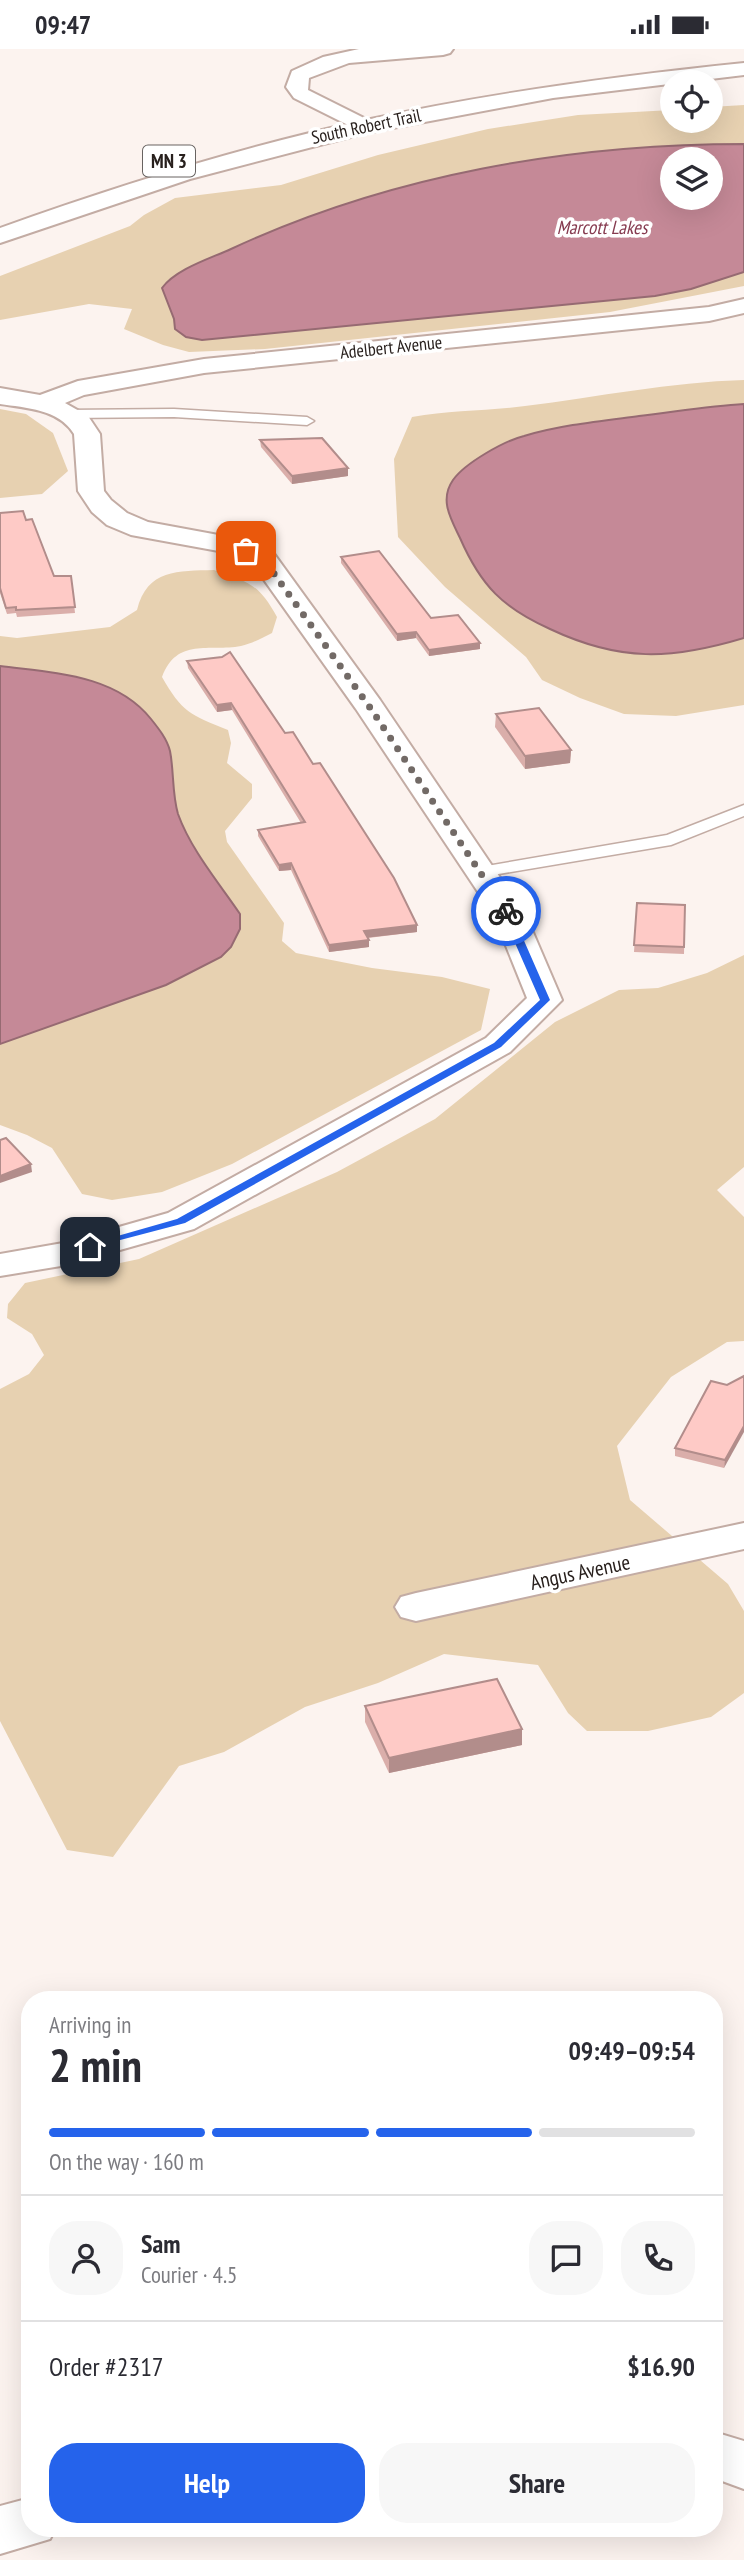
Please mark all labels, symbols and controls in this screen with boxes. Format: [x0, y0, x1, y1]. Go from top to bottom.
text: 09:47 [35, 8, 91, 41]
map controls [660, 70, 723, 210]
button: locate [660, 70, 723, 133]
street label: South Robert Trail [309, 103, 424, 149]
road number: MN 3 [143, 145, 195, 177]
button: layers [660, 147, 723, 210]
water label: Marcott Lakes [557, 215, 649, 239]
street label: Adelbert Avenue [339, 330, 443, 364]
pin [216, 521, 276, 581]
icon: bag [227, 532, 265, 570]
courier [471, 876, 541, 946]
icon: bike [487, 892, 525, 930]
pin [60, 1217, 120, 1277]
icon: home [71, 1228, 109, 1266]
street label: Angus Avenue [528, 1548, 632, 1596]
text: Arriving in [49, 2010, 131, 2039]
text: 09:49–09:54 [568, 2034, 695, 2067]
text: 2 min [49, 2035, 142, 2095]
text: On the way · 160 m [49, 2147, 204, 2176]
button: person [49, 2221, 123, 2295]
button: chat [529, 2221, 603, 2295]
button: phone [621, 2221, 695, 2295]
text: Sam [141, 2227, 180, 2260]
text: Courier · 4.5 [141, 2260, 237, 2289]
text: Order #2317 [49, 2350, 164, 2383]
text: $16.90 [627, 2350, 695, 2383]
button: Help [49, 2443, 365, 2523]
button: Share [379, 2443, 695, 2523]

